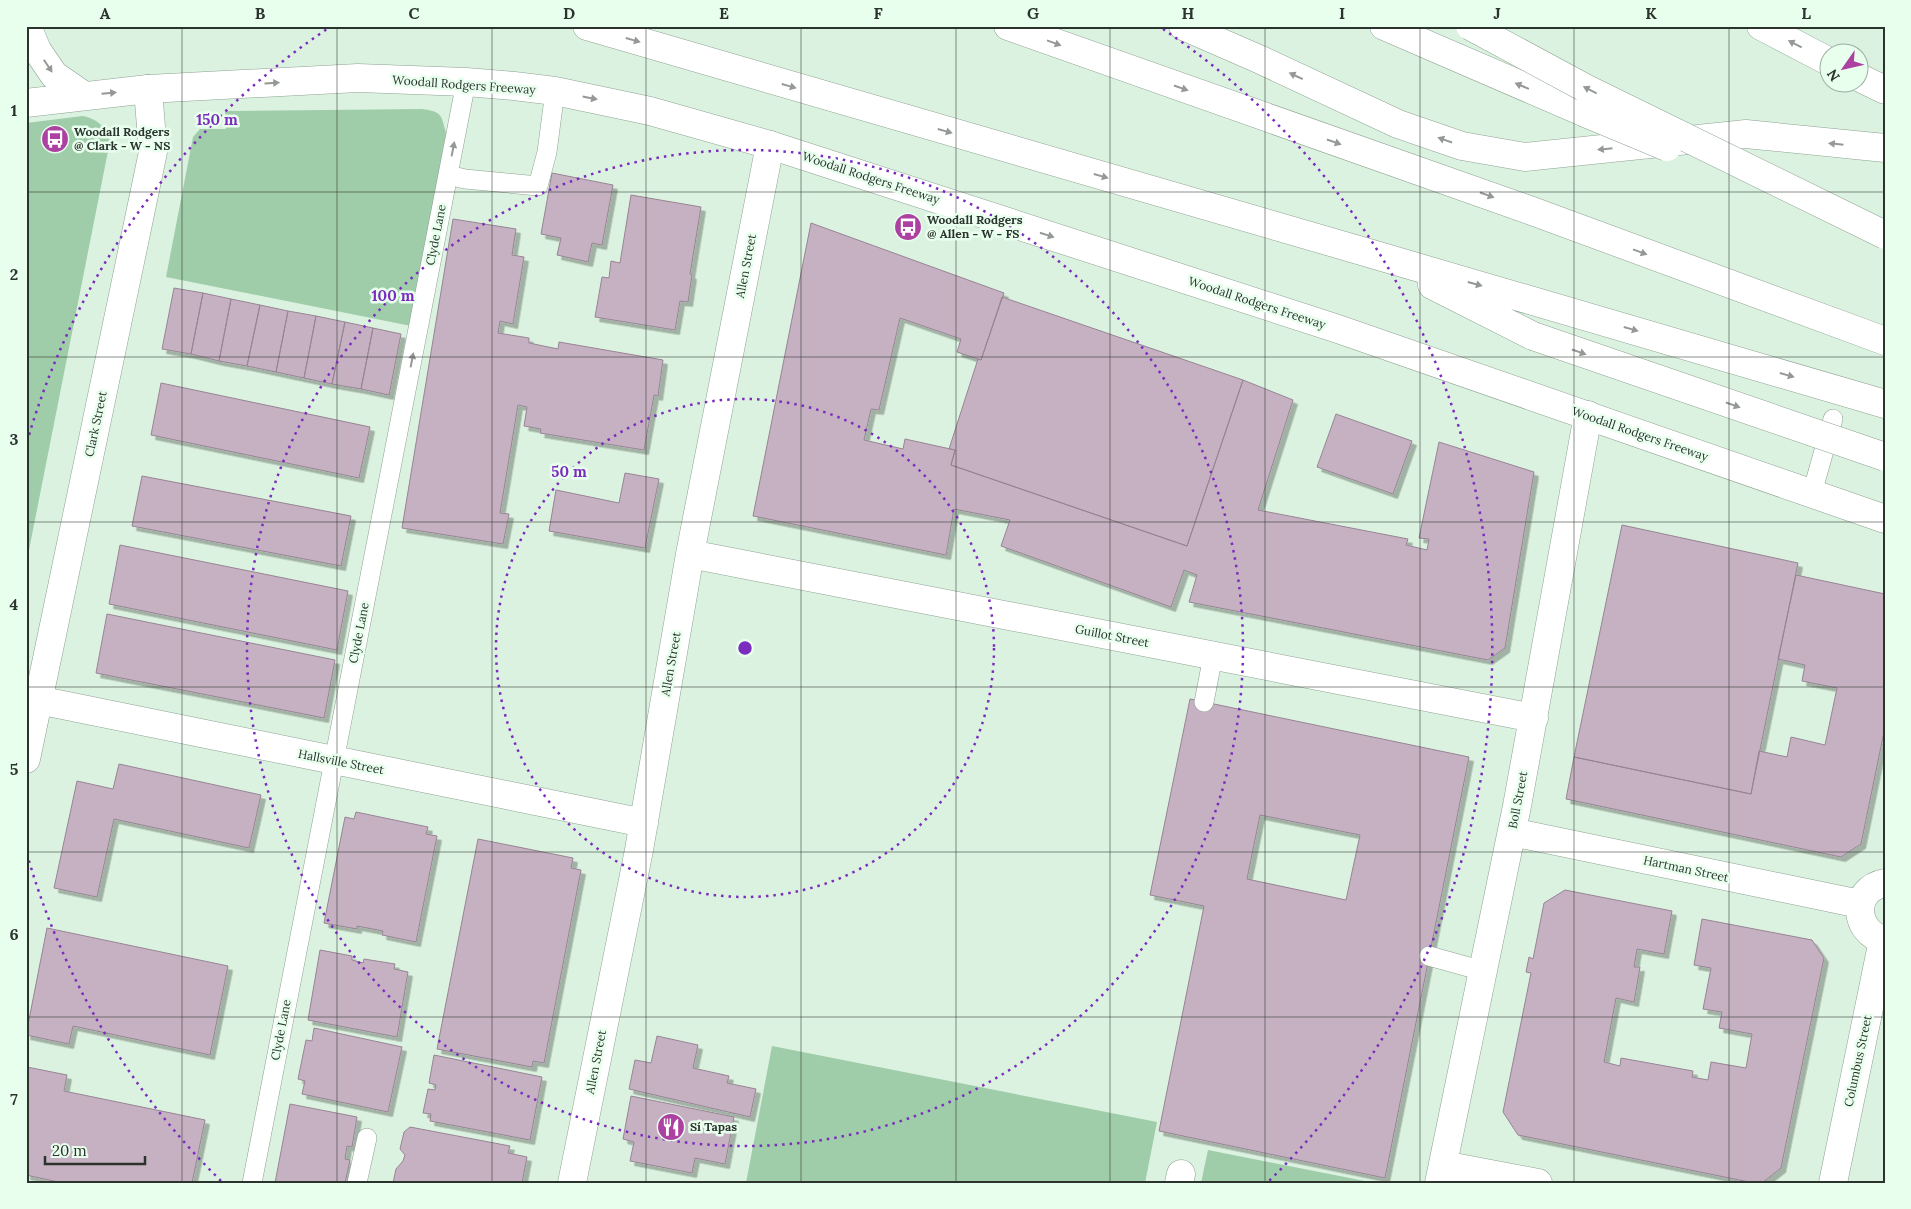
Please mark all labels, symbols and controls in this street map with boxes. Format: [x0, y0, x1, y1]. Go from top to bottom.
text: A [100, 3, 111, 23]
text: B [255, 3, 266, 23]
text: C [408, 3, 420, 23]
text: D [563, 3, 575, 23]
text: E [719, 3, 729, 23]
text: F [873, 3, 883, 23]
text: G [1027, 3, 1039, 23]
text: H [1182, 3, 1195, 23]
text: I [1339, 3, 1345, 23]
text: J [1493, 3, 1501, 23]
text: K [1645, 3, 1657, 23]
text: L [1801, 3, 1811, 23]
one-way arrow [626, 36, 641, 44]
one-way arrow [1047, 39, 1062, 47]
one-way arrow [1787, 40, 1802, 48]
north arrow [1818, 42, 1868, 92]
one-way arrow [43, 59, 53, 73]
text: N [1823, 66, 1844, 85]
street label: Woodall Rodgers Freeway [392, 72, 537, 97]
one-way arrow [1289, 72, 1303, 80]
one-way arrow [264, 78, 280, 86]
one-way arrow [1515, 81, 1529, 89]
one-way arrow [782, 82, 797, 90]
one-way arrow [1173, 85, 1188, 92]
one-way arrow [1583, 86, 1597, 94]
one-way arrow [102, 88, 118, 96]
one-way arrow [583, 94, 598, 102]
text: 1 [11, 100, 17, 120]
text: 150 m [196, 110, 238, 129]
bus stop icon: Woodall Rodgers @ Clark - W - NS [40, 124, 70, 154]
place label: Woodall Rodgers @ Clark - W - NS [74, 124, 170, 153]
one-way arrow [938, 127, 953, 135]
one-way arrow [1437, 136, 1452, 143]
one-way arrow [1327, 138, 1342, 146]
one-way arrow [1828, 139, 1844, 147]
one-way arrow [449, 140, 457, 156]
one-way arrow [1597, 145, 1613, 153]
street label: Woodall Rodgers Freeway [801, 148, 942, 207]
one-way arrow [1094, 173, 1109, 181]
one-way arrow [1480, 192, 1495, 199]
street label: Clyde Lane [422, 203, 449, 267]
bus stop icon: Woodall Rodgers @ Allen - W - FS [893, 212, 923, 242]
place label: Woodall Rodgers @ Allen - W - FS [927, 212, 1023, 241]
street label: Allen Street [732, 232, 759, 300]
one-way arrow [1040, 232, 1055, 240]
one-way arrow [1633, 248, 1648, 256]
text: 2 [10, 264, 18, 284]
street label: Woodall Rodgers Freeway [1187, 273, 1328, 332]
one-way arrow [1467, 281, 1482, 289]
text: 100 m [372, 286, 415, 305]
one-way arrow [1623, 326, 1638, 334]
one-way arrow [1572, 348, 1587, 356]
one-way arrow [408, 351, 416, 367]
one-way arrow [1779, 372, 1794, 380]
street label: Clark Street [81, 389, 110, 458]
one-way arrow [1725, 401, 1740, 409]
street label: Woodall Rodgers Freeway [1570, 403, 1711, 464]
text: 3 [10, 429, 19, 449]
text: 50 m [551, 462, 587, 481]
text: 4 [10, 594, 19, 614]
street label: Clyde Lane [345, 601, 372, 665]
street label: Guillot Street [1074, 621, 1151, 650]
street label: Allen Street [657, 630, 684, 698]
centre of rings [736, 639, 754, 657]
street label: Hallsville Street [297, 746, 386, 777]
text: 5 [10, 759, 19, 779]
street label: Boll Street [1505, 770, 1530, 830]
street label: Hartman Street [1642, 852, 1730, 885]
text: 6 [9, 924, 19, 944]
street label: Clyde Lane [267, 998, 294, 1062]
street label: Columbus Street [1840, 1013, 1875, 1108]
street label: Allen Street [582, 1028, 609, 1096]
text: 7 [10, 1089, 18, 1109]
restaurant icon: Sí Tapas [656, 1112, 686, 1142]
place label: Sí Tapas [690, 1119, 737, 1134]
scale bar [45, 1134, 145, 1166]
text: 20 m [52, 1141, 87, 1160]

